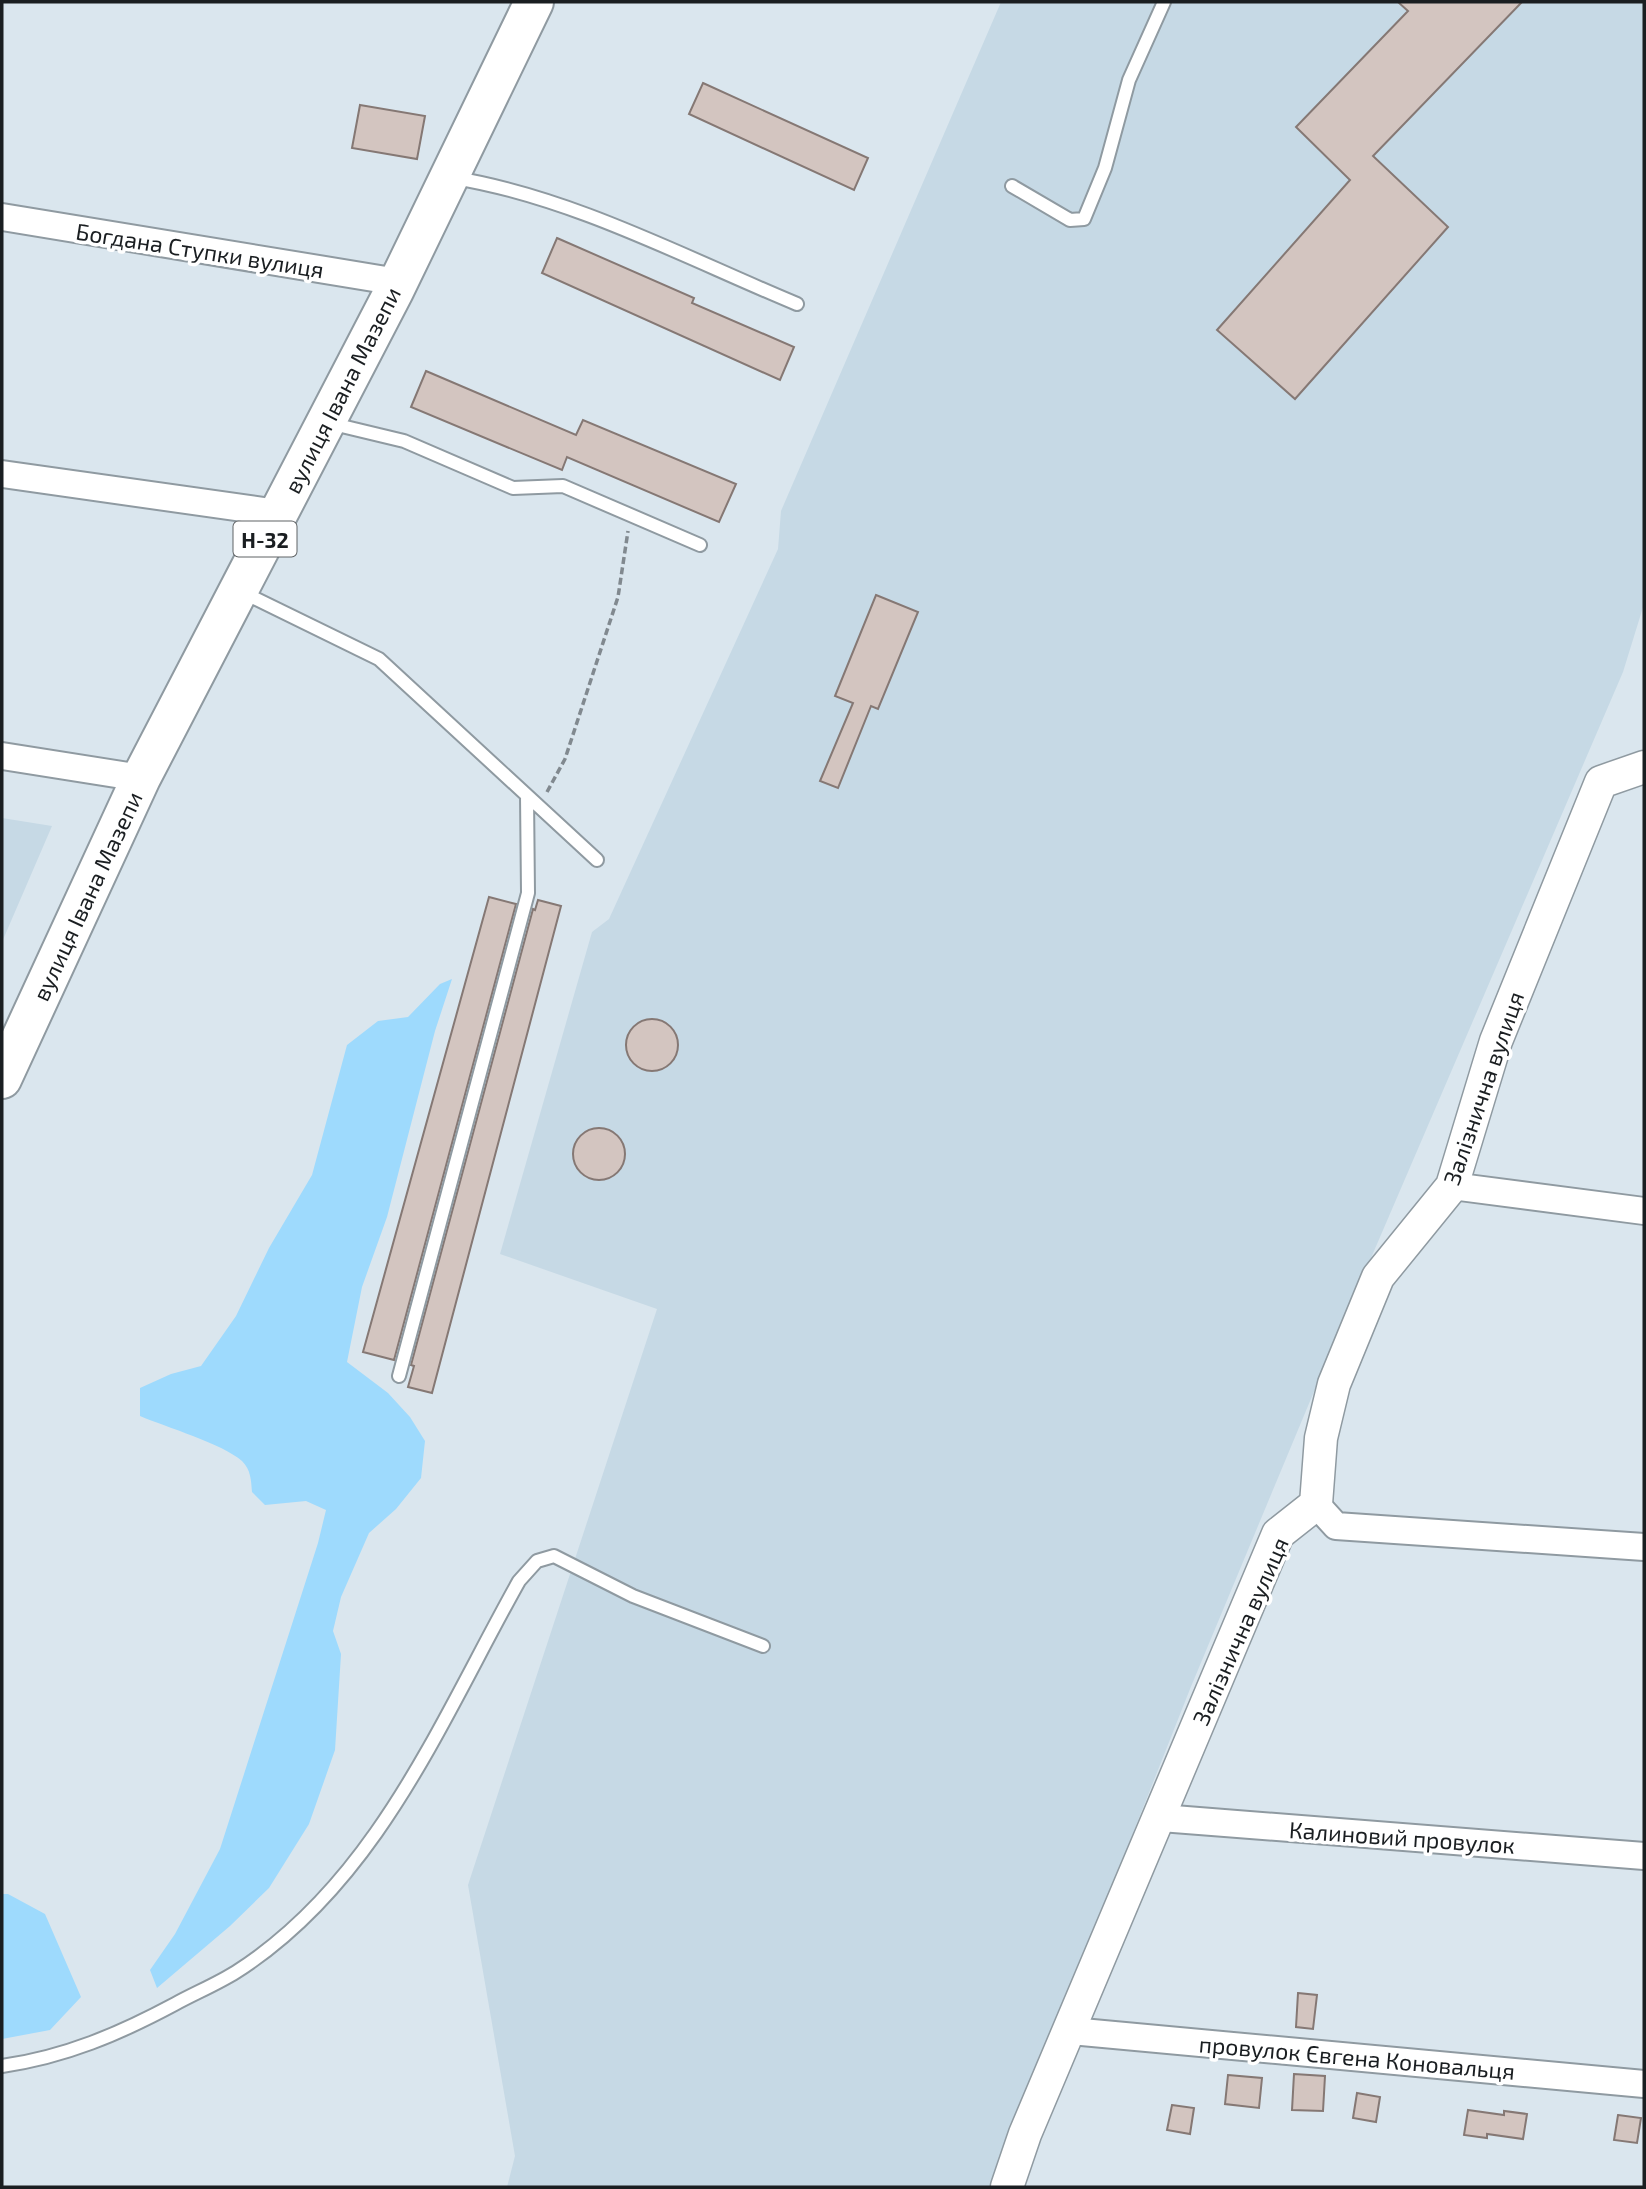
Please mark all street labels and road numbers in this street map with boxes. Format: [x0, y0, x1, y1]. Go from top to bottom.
street label: Богдана Ступки вулиця [74, 217, 326, 284]
street label: вулиця Івана Мазепи [278, 282, 407, 498]
road number: Н-32 [233, 522, 296, 556]
street label: вулиця Івана Мазепи [26, 787, 149, 1006]
street label: Залізнична вулиця [1437, 988, 1530, 1189]
street label: Залізнична вулиця [1186, 1533, 1295, 1730]
street label: Калиновий провулок [1288, 1815, 1516, 1860]
street label: провулок Євгена Коновальця [1198, 2029, 1516, 2086]

